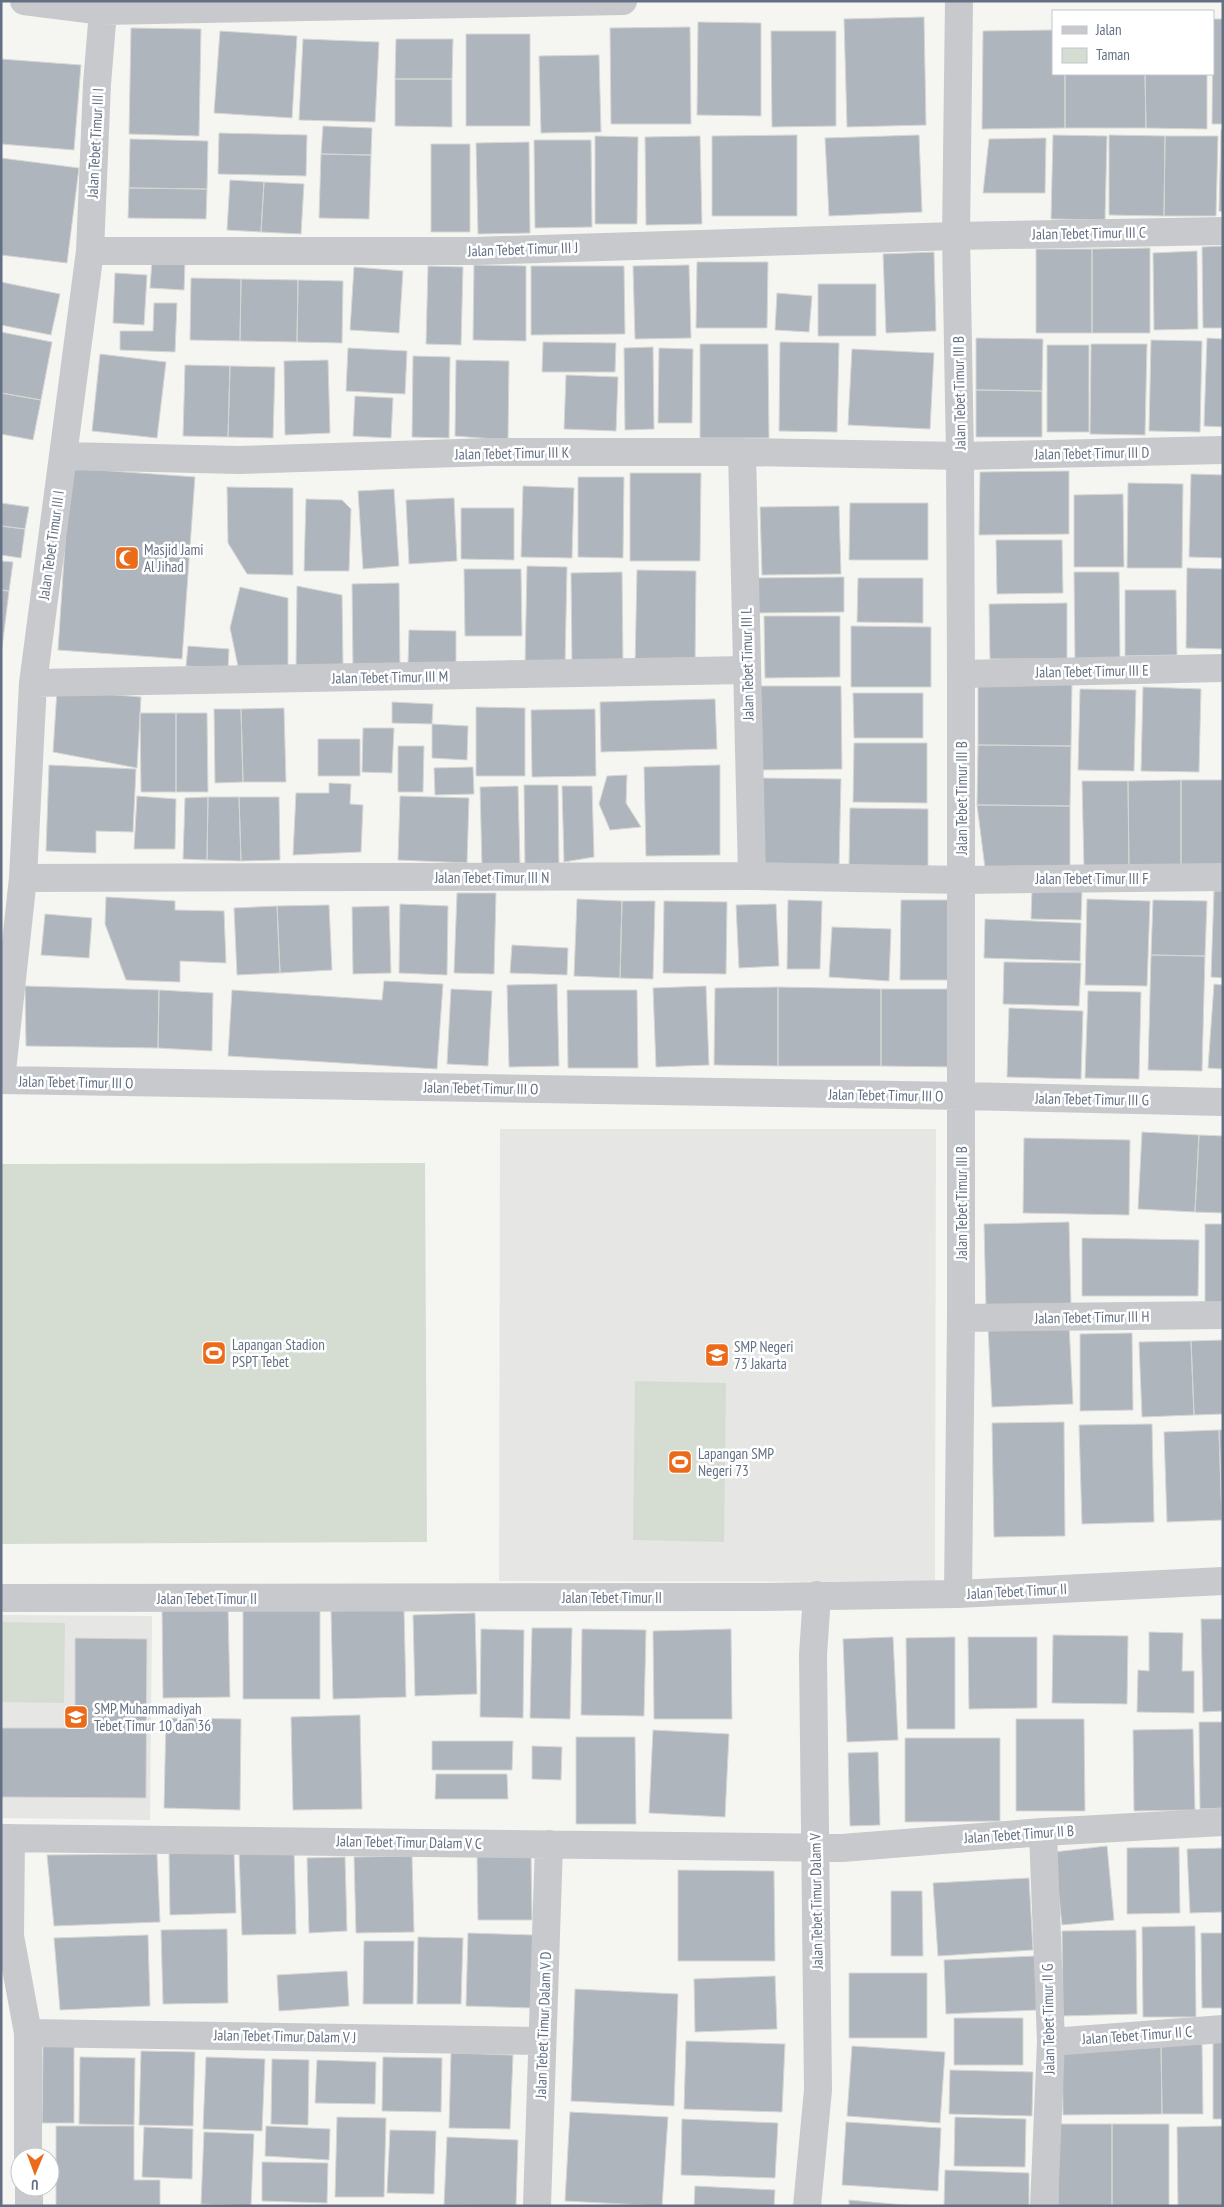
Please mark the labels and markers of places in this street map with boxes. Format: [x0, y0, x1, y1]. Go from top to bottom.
place label: Masjid Jami Al Jihad [144, 540, 203, 576]
mosque icon: Masjid Jami Al Jihad [114, 545, 140, 571]
place label: Lapangan Stadion PSPT Tebet [232, 1335, 325, 1371]
place label: SMP Negeri 73 Jakarta [734, 1337, 794, 1373]
sports icon: Lapangan Stadion PSPT Tebet [201, 1340, 227, 1366]
school or university icon: SMP Negeri 73 Jakarta [704, 1342, 730, 1368]
place label: Lapangan SMP Negeri 73 [698, 1444, 774, 1480]
sports icon: Lapangan SMP Negeri 73 [667, 1449, 693, 1475]
place label: SMP Muhammadiyah Tebet Timur 10 dan 36 [94, 1699, 211, 1735]
school or university icon: SMP Muhammadiyah Tebet Timur 10 dan 36 [63, 1704, 89, 1730]

